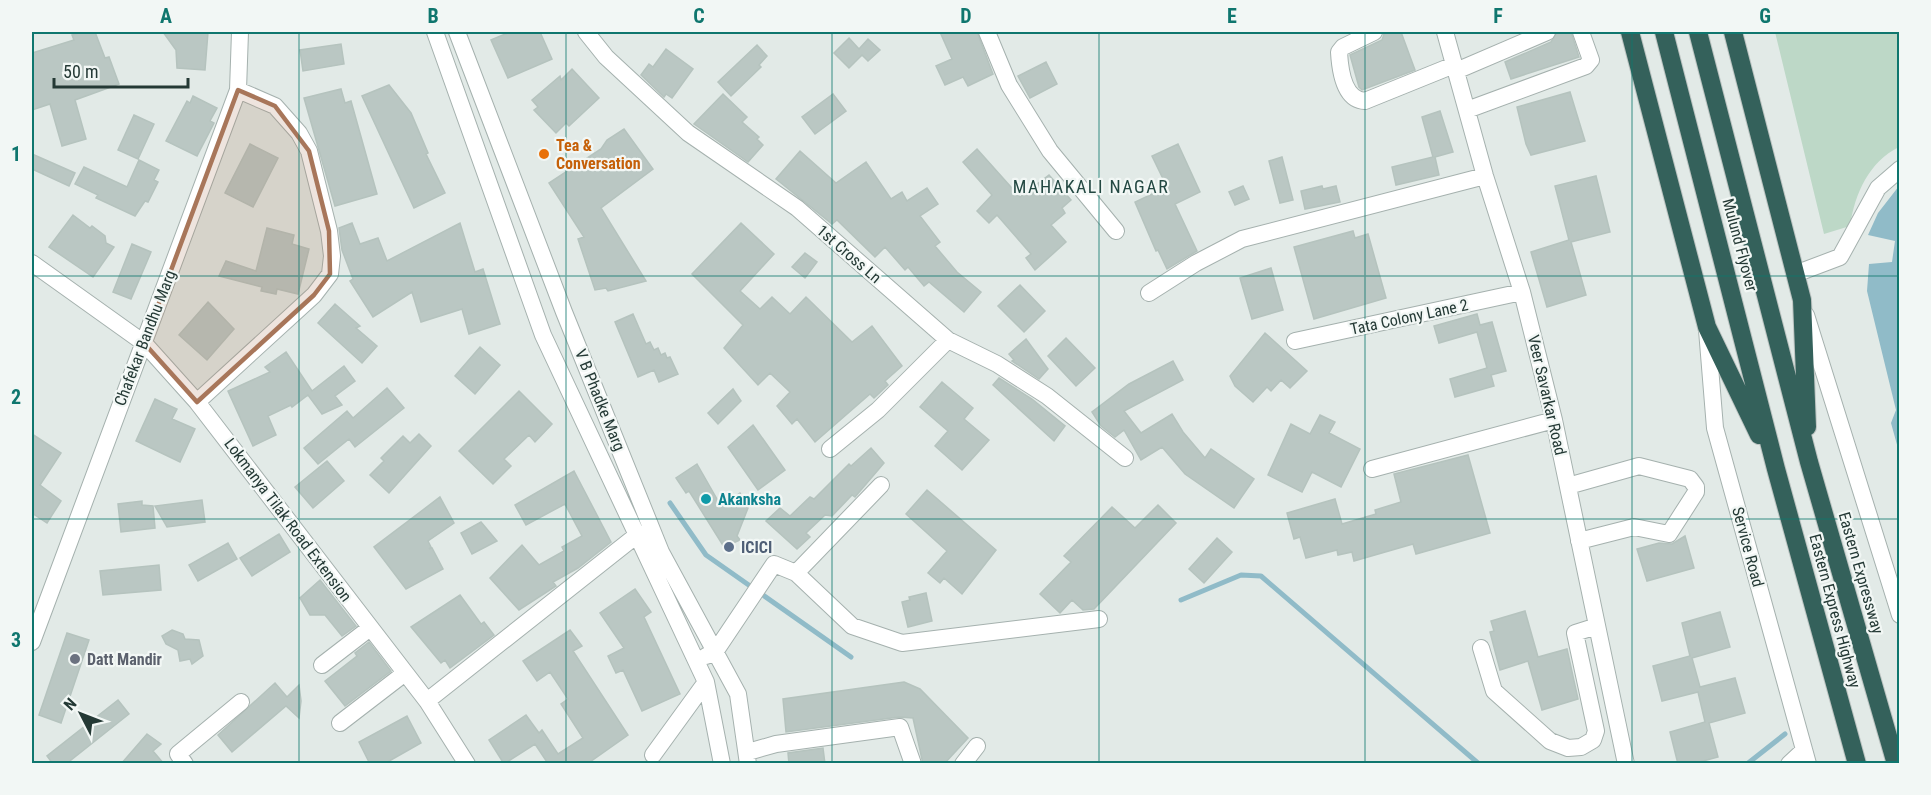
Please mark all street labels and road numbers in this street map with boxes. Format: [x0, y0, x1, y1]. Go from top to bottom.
street label: Mulund Flyover [1718, 196, 1762, 294]
street label: 1st Cross Ln [813, 221, 885, 287]
street label: Chafekar Bandhu Marg [110, 267, 180, 409]
street label: Tata Colony Lane 2 [1348, 295, 1470, 339]
street label: Veer Savarkar Road [1524, 333, 1570, 457]
street label: V B Phadke Marg [571, 346, 629, 454]
street label: Lokmanya Tilak Road Extension [220, 435, 356, 605]
street label: Service Road [1728, 505, 1768, 589]
street label: Eastern Expressway [1835, 510, 1888, 636]
street label: Eastern Express Highway [1805, 532, 1865, 690]

